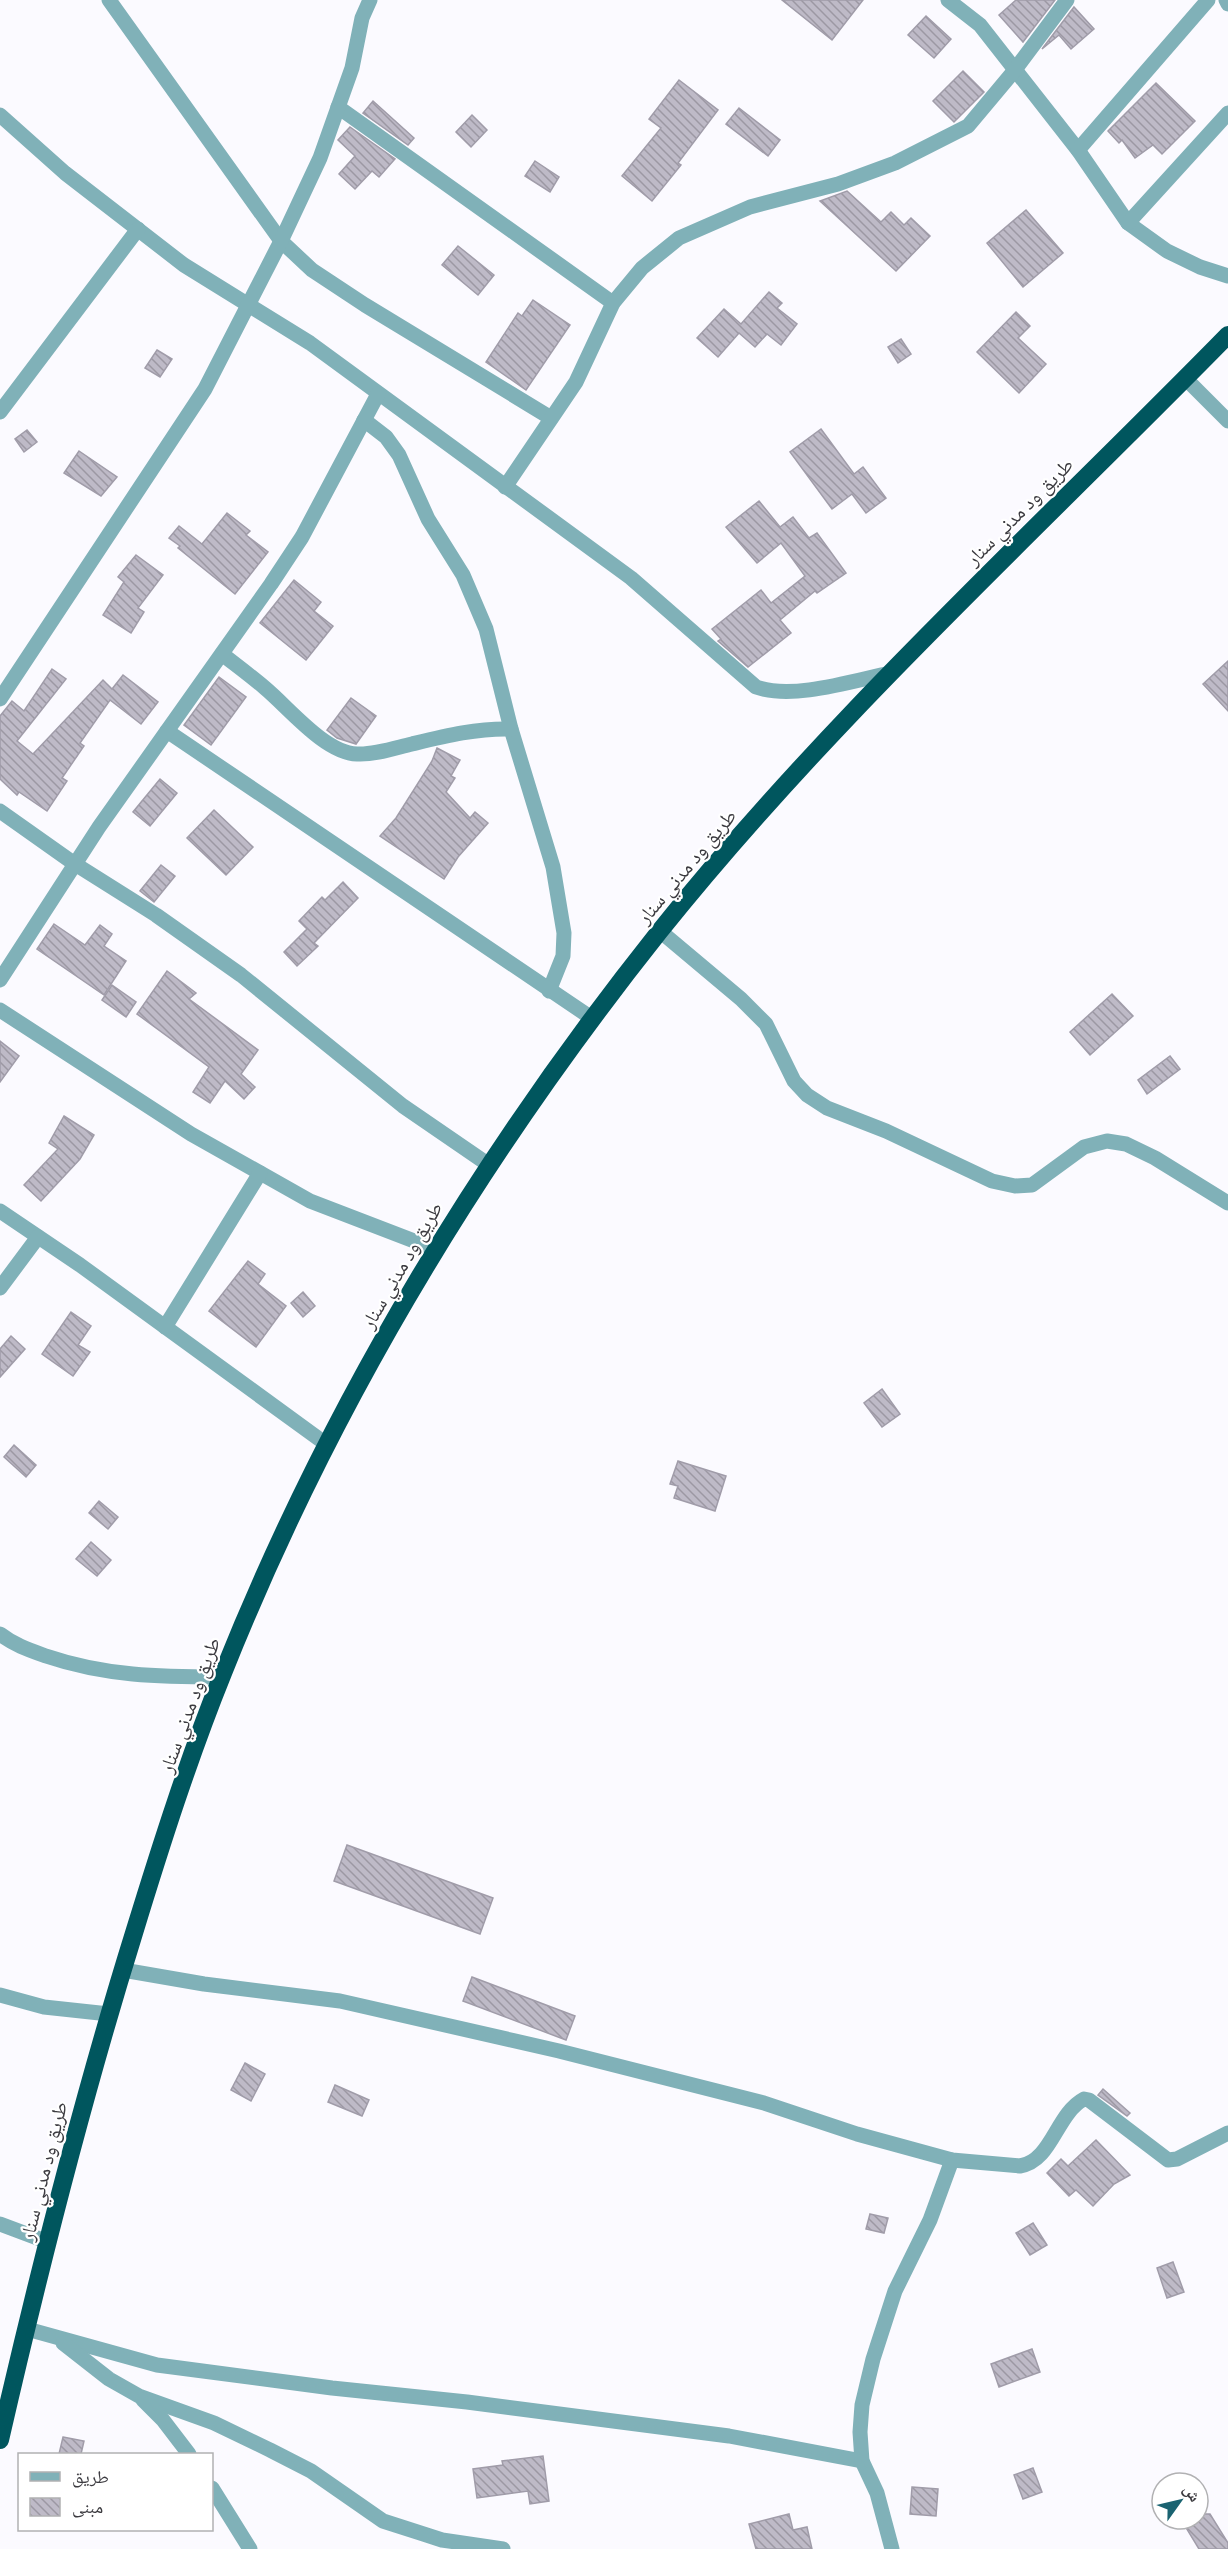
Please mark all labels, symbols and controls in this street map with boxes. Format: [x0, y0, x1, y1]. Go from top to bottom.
street label: طريق ود مدني سنار [958, 451, 1081, 574]
street label: طريق ود مدني سنار [629, 803, 744, 932]
street label: طريق ود مدني سنار [353, 1197, 451, 1336]
street label: طريق ود مدني سنار [152, 1633, 229, 1779]
street label: طريق ود مدني سنار [12, 2099, 76, 2245]
legend [18, 2453, 213, 2531]
text: طريق [72, 2465, 109, 2488]
north arrow [1150, 2471, 1210, 2531]
text: ش [1179, 2480, 1205, 2505]
text: مبنى [72, 2495, 103, 2518]

